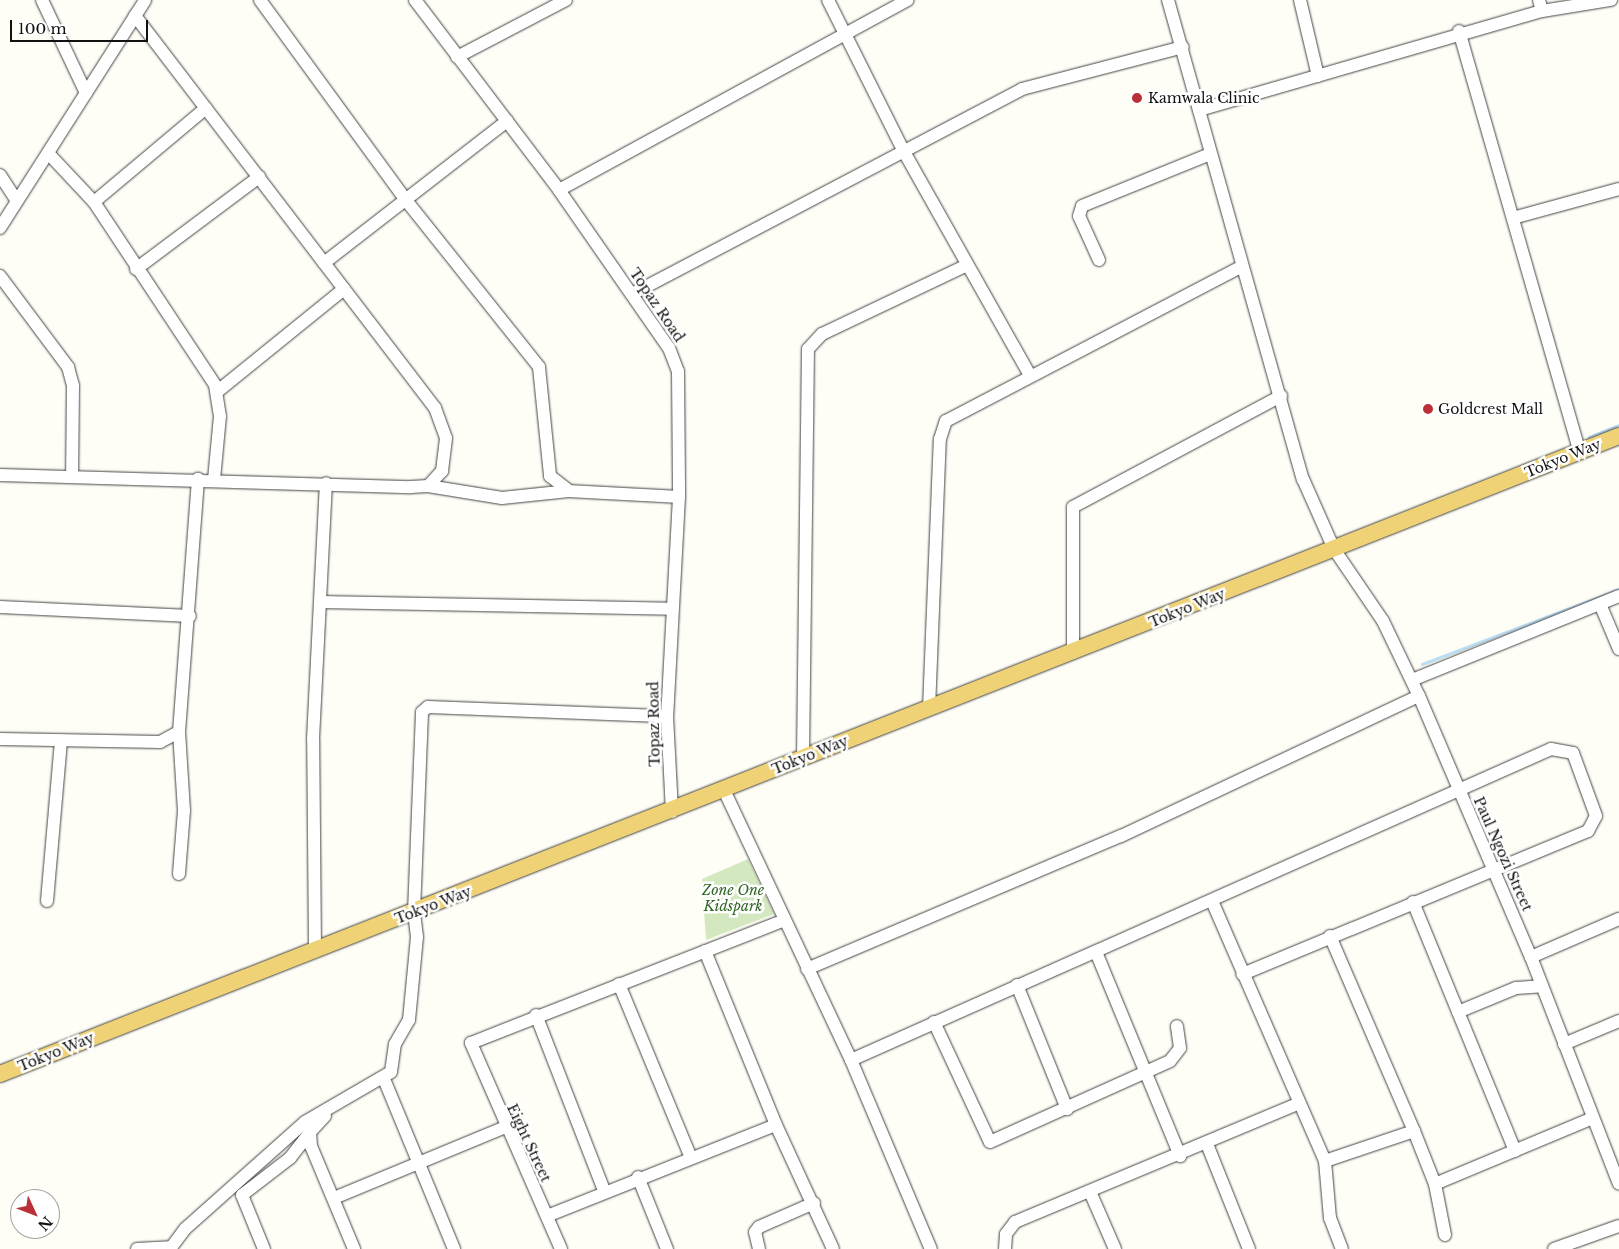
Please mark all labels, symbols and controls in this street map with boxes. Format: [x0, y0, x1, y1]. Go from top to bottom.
scale bar [12, 10, 150, 42]
text: 100 m [18, 19, 67, 38]
place label: Kamwala Clinic [1148, 90, 1260, 106]
marker: Kamwala Clinic [1130, 91, 1144, 105]
street label: Topaz Road [626, 265, 688, 345]
place label: Goldcrest Mall [1438, 401, 1543, 417]
marker: Goldcrest Mall [1422, 403, 1434, 415]
street label: Tokyo Way [1522, 435, 1604, 481]
street label: Tokyo Way [1146, 585, 1228, 631]
street label: Topaz Road [645, 681, 663, 767]
street label: Tokyo Way [769, 732, 851, 778]
street label: Paul Ngozi Street [1470, 794, 1536, 914]
park label: Zone One Kidspark [702, 882, 764, 914]
street label: Tokyo Way [392, 883, 474, 927]
street label: Tokyo Way [15, 1029, 97, 1075]
street label: Eight Street [504, 1101, 554, 1185]
north arrow [10, 1189, 60, 1239]
text: N [34, 1213, 56, 1234]

